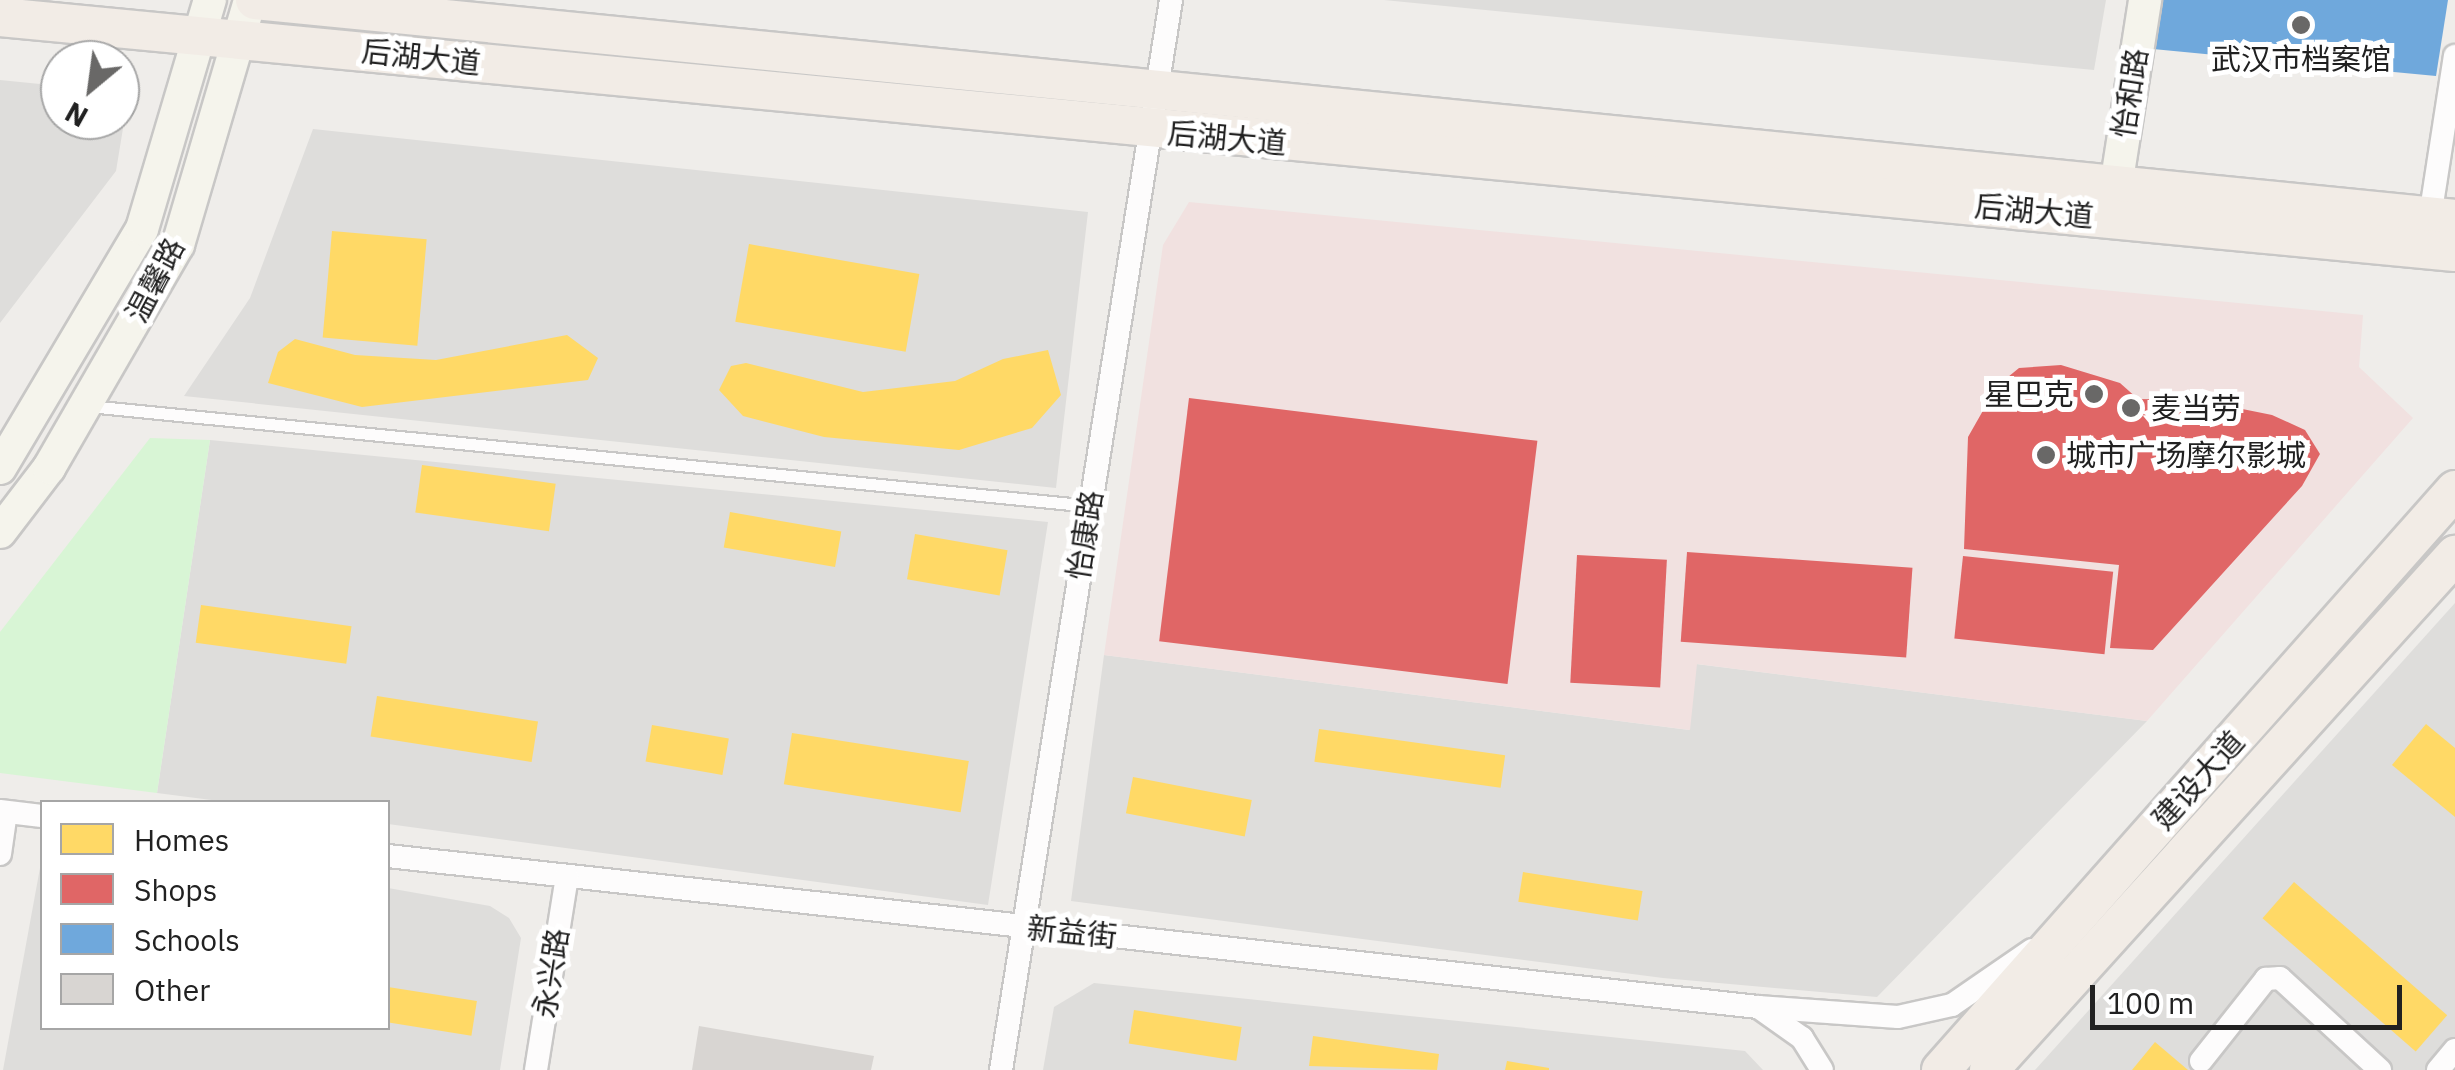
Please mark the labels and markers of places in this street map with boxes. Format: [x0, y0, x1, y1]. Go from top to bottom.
marker: 武汉市档案馆 [2290, 14, 2312, 36]
place label: 武汉市档案馆 [2211, 41, 2391, 77]
place label: 星巴克 [1984, 376, 2074, 412]
marker: 星巴克 [2083, 383, 2105, 405]
place label: 麦当劳 [2151, 390, 2241, 426]
marker: 麦当劳 [2120, 397, 2142, 419]
place label: 城市广场摩尔影城 [2066, 437, 2306, 473]
marker: 城市广场摩尔影城 [2035, 444, 2057, 466]

